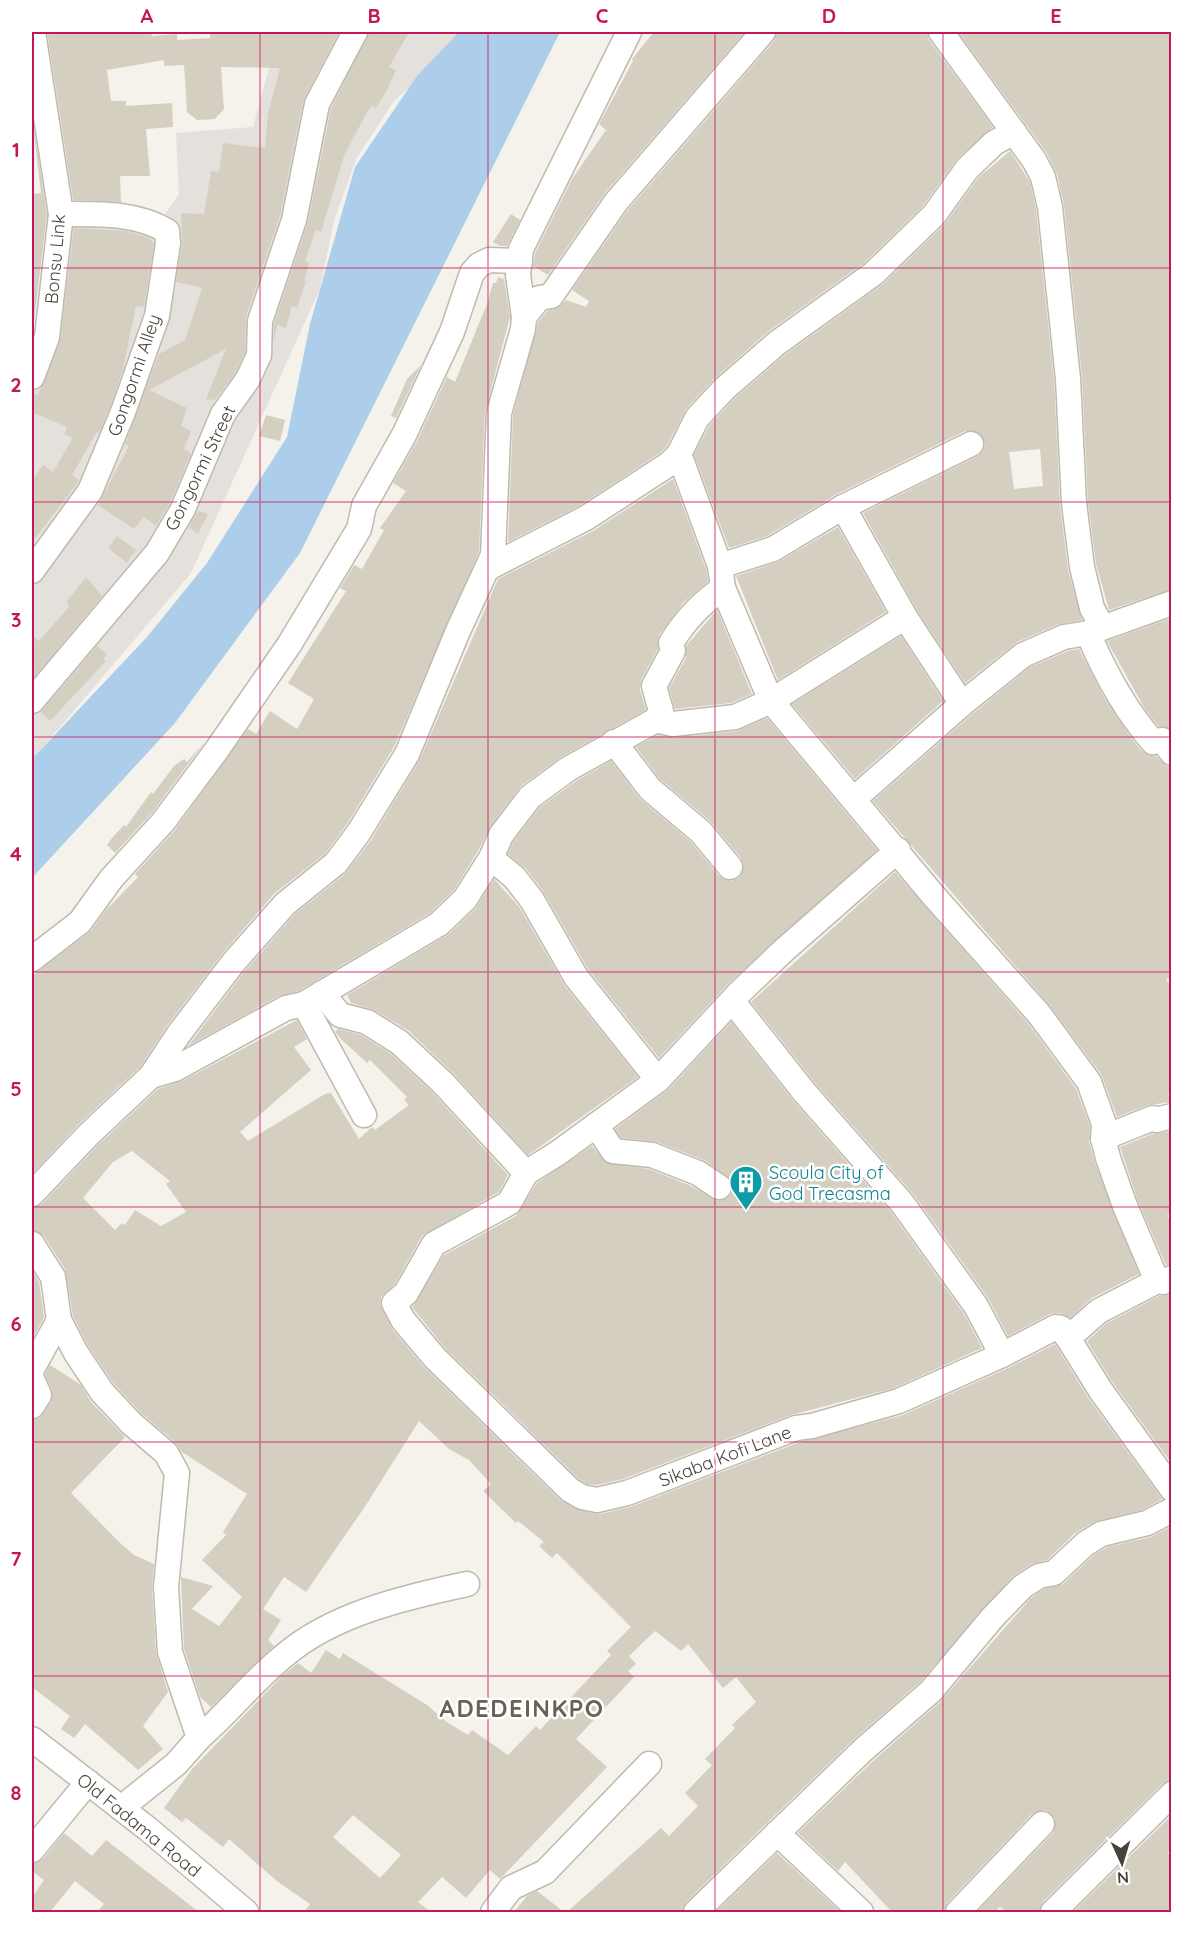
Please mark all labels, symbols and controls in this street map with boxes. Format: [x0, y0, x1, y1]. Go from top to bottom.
text: A [141, 3, 154, 28]
text: B [367, 3, 381, 28]
text: C [596, 3, 609, 28]
text: D [822, 3, 836, 28]
text: E [1050, 3, 1062, 28]
text: 1 [12, 137, 20, 162]
street label: Bonsu Link [40, 213, 70, 305]
street label: Gongormi Alley [102, 311, 166, 439]
text: 2 [10, 372, 22, 397]
street label: Gongormi Street [160, 401, 240, 535]
text: 3 [11, 607, 21, 632]
text: 4 [10, 841, 22, 866]
text: 5 [10, 1076, 22, 1101]
place label: Scoula City of God Trecasma [769, 1161, 891, 1205]
building icon: Scoula City of God Trecasma [728, 1164, 764, 1211]
text: 6 [10, 1311, 22, 1336]
street label: Sikaba Kofi Lane [655, 1420, 795, 1492]
text: 7 [11, 1546, 22, 1571]
district label: ADEDEINKPO [440, 1693, 604, 1723]
street label: Old Fadama Road [72, 1768, 206, 1882]
text: 8 [11, 1780, 22, 1805]
north arrow [1092, 1833, 1152, 1893]
text: N [1116, 1868, 1130, 1888]

